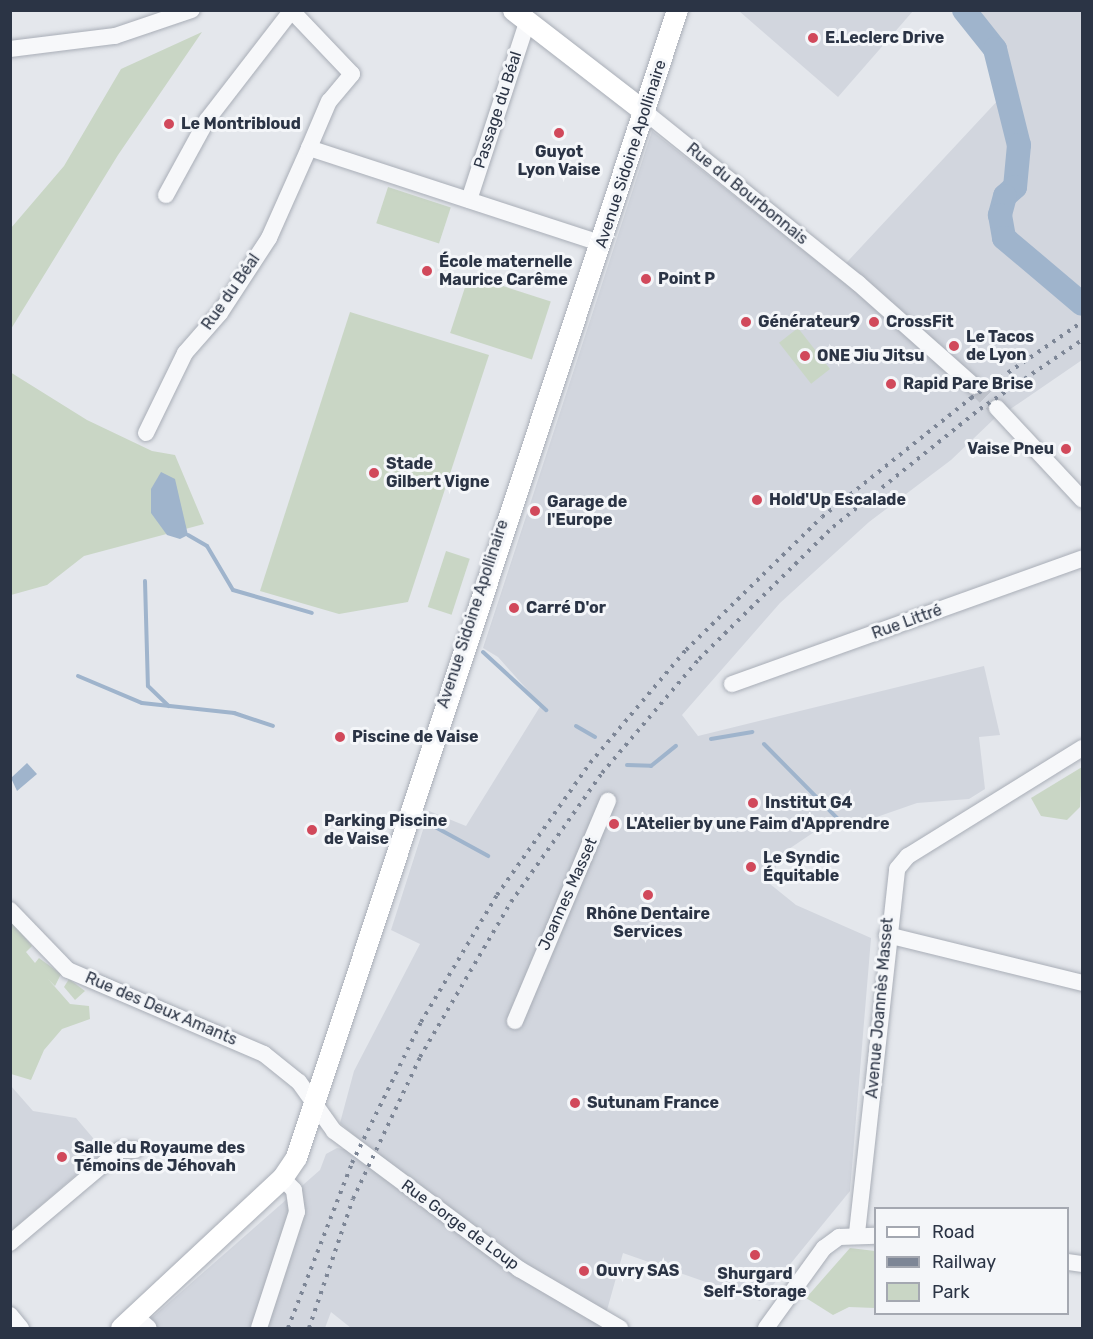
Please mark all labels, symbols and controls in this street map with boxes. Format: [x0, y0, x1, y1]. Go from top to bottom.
place label: E.Leclerc Drive [825, 28, 944, 48]
marker: E.Leclerc Drive [806, 31, 820, 45]
street label: Passage du Béal [470, 49, 526, 171]
street label: Avenue Sidoine Apollinaire [591, 57, 671, 251]
place label: Le Montribloud [181, 114, 301, 134]
marker: Le Montribloud [162, 117, 176, 131]
marker: Guyot Lyon Vaise [552, 126, 566, 140]
street label: Rue du Bourbonnais [682, 139, 812, 249]
place label: Guyot Lyon Vaise [517, 142, 601, 180]
street label: Rue du Béal [198, 250, 264, 334]
place label: École maternelle Maurice Carême [439, 252, 573, 290]
marker: École maternelle Maurice Carême [420, 264, 434, 278]
place label: Point P [658, 269, 715, 289]
marker: Point P [639, 272, 653, 286]
place label: Générateur9 [758, 312, 860, 332]
place label: CrossFit [886, 312, 954, 332]
marker: Générateur9 [739, 315, 753, 329]
marker: CrossFit [867, 315, 881, 329]
place label: Le Tacos de Lyon [966, 327, 1035, 365]
marker: Le Tacos de Lyon [947, 339, 961, 353]
place label: ONE Jiu Jitsu [817, 346, 924, 366]
marker: ONE Jiu Jitsu [798, 349, 812, 363]
place label: Rapid Pare Brise [903, 374, 1033, 394]
marker: Rapid Pare Brise [884, 377, 898, 391]
place label: Vaise Pneu [967, 439, 1054, 459]
marker: Vaise Pneu [1059, 442, 1073, 456]
place label: Stade Gilbert Vigne [386, 454, 490, 492]
marker: Stade Gilbert Vigne [367, 466, 381, 480]
place label: Hold'Up Escalade [769, 490, 906, 510]
place label: Garage de l'Europe [547, 492, 627, 530]
marker: Hold'Up Escalade [750, 493, 764, 507]
marker: Garage de l'Europe [528, 504, 542, 518]
street label: Avenue Sidoine Apollinaire [433, 517, 513, 711]
place label: Carré D'or [526, 598, 606, 618]
street label: Rue Littré [869, 600, 945, 644]
marker: Carré D'or [507, 601, 521, 615]
place label: Piscine de Vaise [352, 727, 479, 747]
marker: Piscine de Vaise [333, 730, 347, 744]
place label: Institut G4 [765, 793, 852, 813]
marker: Institut G4 [746, 796, 760, 810]
place label: Parking Piscine de Vaise [324, 811, 447, 849]
place label: L'Atelier by une Faim d'Apprendre [626, 814, 890, 834]
marker: L'Atelier by une Faim d'Apprendre [607, 817, 621, 831]
marker: Parking Piscine de Vaise [305, 823, 319, 837]
street label: Joannes Masset [534, 835, 602, 953]
place label: Le Syndic Équitable [763, 848, 840, 886]
marker: Le Syndic Équitable [744, 860, 758, 874]
marker: Rhône Dentaire Services [641, 888, 655, 902]
place label: Rhône Dentaire Services [586, 904, 710, 942]
street label: Avenue Joannès Masset [863, 917, 897, 1099]
street label: Rue des Deux Amants [82, 968, 240, 1050]
place label: Sutunam France [587, 1093, 719, 1113]
marker: Sutunam France [568, 1096, 582, 1110]
place label: Salle du Royaume des Témoins de Jéhovah [74, 1138, 245, 1176]
marker: Salle du Royaume des Témoins de Jéhovah [55, 1150, 69, 1164]
street label: Rue Gorge de Loup [397, 1176, 523, 1274]
legend [874, 1207, 1069, 1315]
text: Road [932, 1221, 975, 1243]
marker: Shurgard Self-Storage [748, 1248, 762, 1262]
text: Railway [932, 1251, 996, 1273]
place label: Ouvry SAS [596, 1261, 680, 1281]
marker: Ouvry SAS [577, 1264, 591, 1278]
place label: Shurgard Self-Storage [703, 1264, 807, 1302]
text: Park [932, 1281, 969, 1303]

